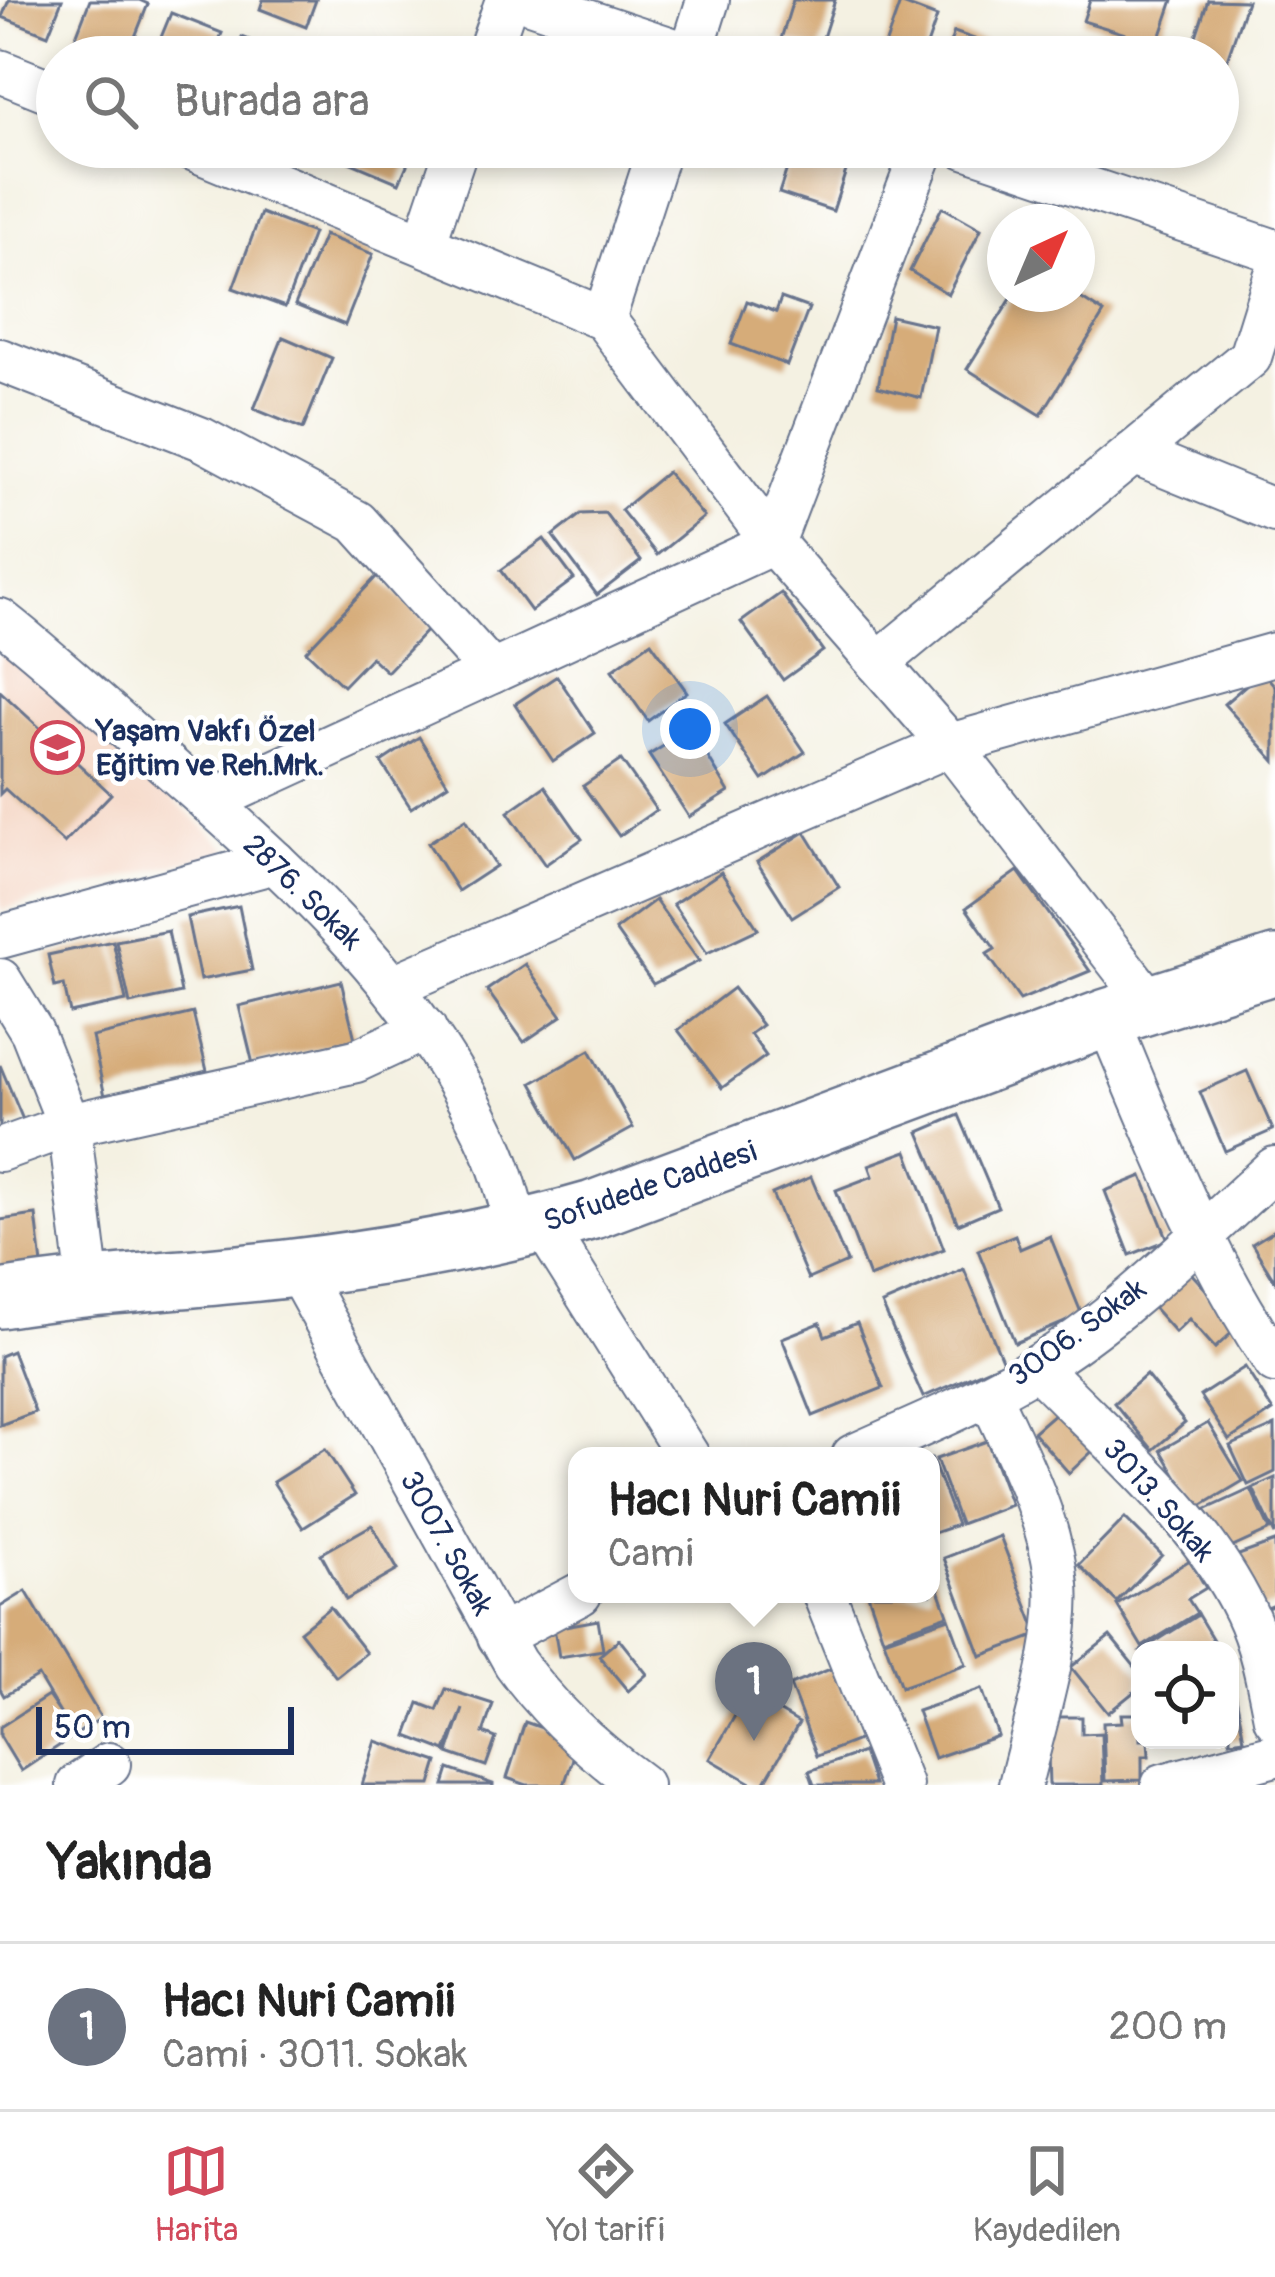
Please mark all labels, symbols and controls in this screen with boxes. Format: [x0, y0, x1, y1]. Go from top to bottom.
search box [36, 36, 1239, 168]
icon: search [78, 69, 144, 135]
text: Burada ara [174, 74, 370, 130]
north arrow [987, 204, 1095, 312]
your location [660, 699, 720, 759]
place label: Yaşam Vakfı Özel Eğitim ve Reh.Mrk. [94, 713, 324, 784]
school or university icon: Yaşam Vakfı Özel Eğitim ve Reh.Mrk. [29, 720, 85, 776]
street label: 2876. Sokak [236, 827, 370, 958]
street label: Sofudede Caddesi [539, 1133, 762, 1240]
street label: 3006. Sokak [1001, 1270, 1154, 1395]
street label: 3013. Sokak [1095, 1431, 1223, 1570]
popup [568, 1447, 940, 1603]
street label: 3007. Sokak [392, 1465, 502, 1622]
text: Hacı Nuri Camii [608, 1473, 900, 1529]
text: Cami [608, 1529, 693, 1578]
map controls [1131, 1641, 1239, 1749]
button: locate [1131, 1641, 1239, 1749]
pin: 1 [715, 1642, 793, 1741]
scale bar [36, 1701, 294, 1754]
text: 50 m [54, 1707, 131, 1748]
text: Yakında [48, 1831, 212, 1895]
text: Hacı Nuri Camii [162, 1974, 455, 2030]
text: 1 [79, 2002, 95, 2051]
text: 200 m [1109, 2002, 1227, 2051]
text: Cami · 3011. Sokak [162, 2030, 468, 2079]
tab: Harita [154, 2138, 238, 2251]
tab: Yol tarifi [547, 2138, 665, 2251]
tab: Kaydedilen [973, 2138, 1121, 2251]

